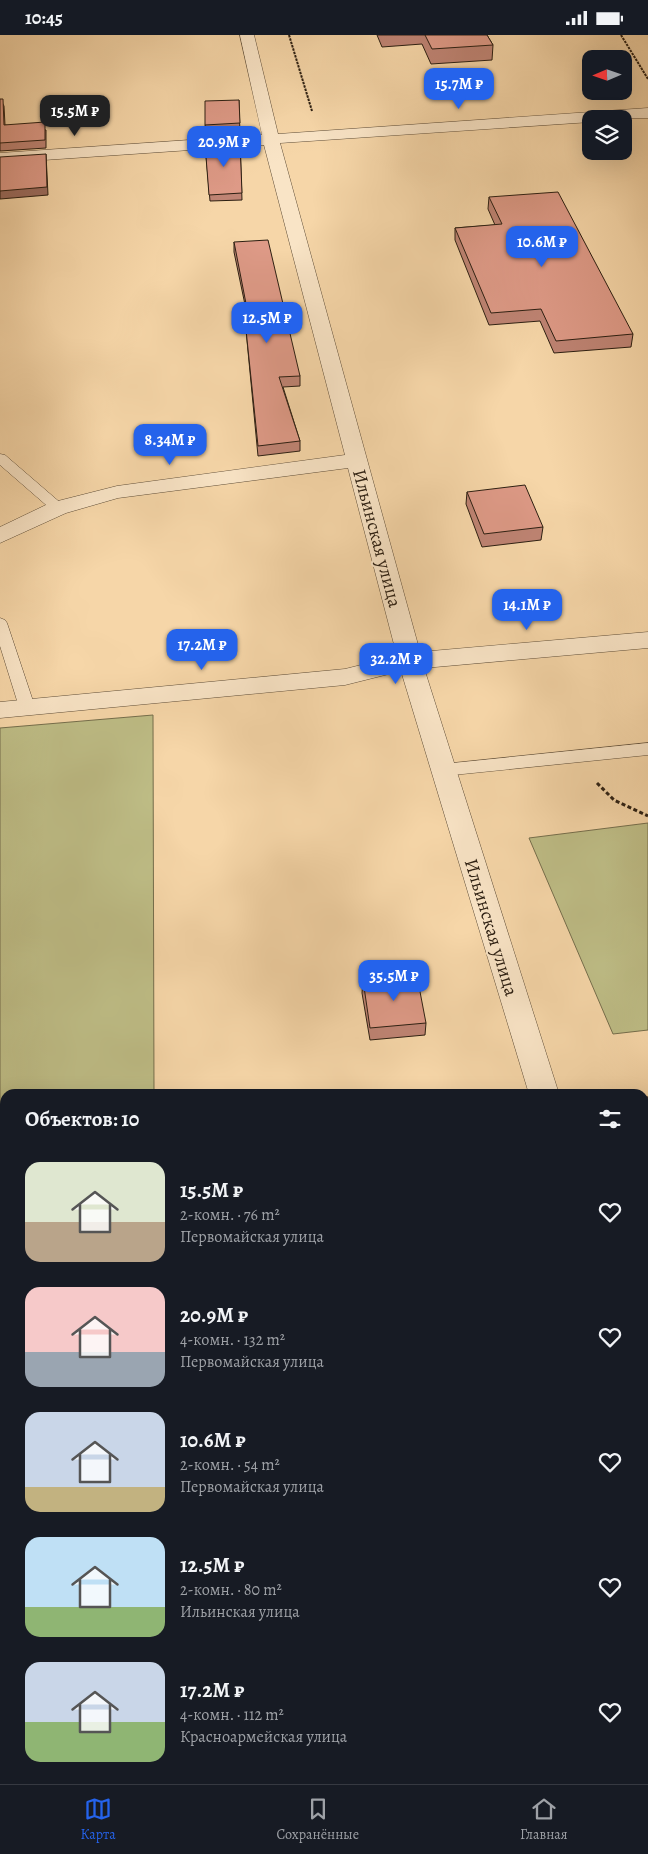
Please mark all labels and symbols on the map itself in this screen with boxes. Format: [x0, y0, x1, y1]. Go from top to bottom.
north arrow [582, 50, 632, 100]
pin: 15.7M ₽ [413, 67, 505, 110]
pin: 15.5M ₽ [29, 94, 121, 137]
pin: 20.9M ₽ [178, 125, 270, 168]
pin: 10.6M ₽ [496, 225, 588, 268]
pin: 12.5M ₽ [221, 301, 313, 344]
pin: 8.34M ₽ [124, 423, 216, 466]
street label: Ильинская улица [346, 466, 408, 611]
pin: 14.1M ₽ [481, 589, 573, 631]
pin: 17.2M ₽ [156, 629, 248, 671]
pin: 32.2M ₽ [350, 643, 442, 685]
street label: Ильинская улица [458, 856, 524, 999]
pin: 35.5M ₽ [348, 959, 440, 1002]

